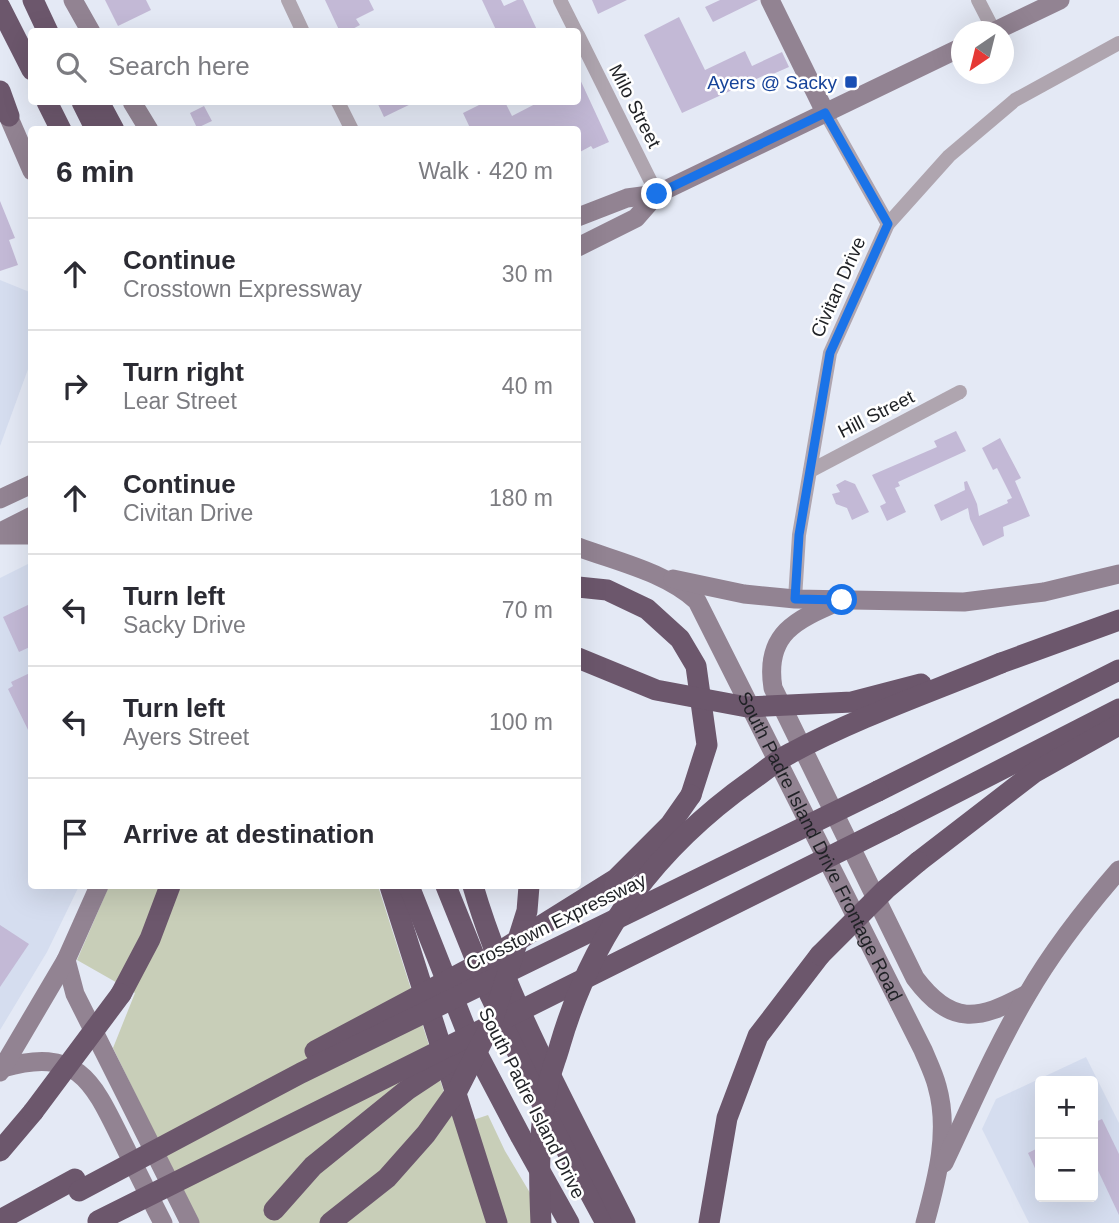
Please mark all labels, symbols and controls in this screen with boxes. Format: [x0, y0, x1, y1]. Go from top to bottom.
north arrow [951, 21, 1014, 84]
search box [28, 28, 581, 105]
icon: search [52, 48, 90, 86]
text: Search here [108, 51, 250, 81]
street label: Milo Street [605, 61, 665, 152]
place label: Ayers @ Sacky [707, 72, 837, 93]
marker: Ayers @ Sacky [843, 74, 859, 90]
text: 6 min [56, 155, 134, 188]
text: Walk · 420 m [418, 158, 553, 184]
route end [641, 178, 672, 209]
street label: Civitan Drive [807, 234, 869, 340]
text: Continue [123, 245, 236, 275]
icon: ahead [56, 255, 94, 293]
text: 30 m [502, 261, 553, 287]
text: Crosstown Expressway [123, 276, 362, 302]
text: Turn right [123, 357, 244, 387]
icon: right [56, 367, 94, 405]
text: 40 m [502, 373, 553, 399]
street label: Hill Street [835, 386, 918, 442]
text: Lear Street [123, 388, 237, 414]
text: Continue [123, 469, 236, 499]
icon: ahead [56, 479, 94, 517]
text: 180 m [489, 485, 553, 511]
text: Civitan Drive [123, 500, 253, 526]
text: Turn left [123, 581, 225, 611]
route start [826, 584, 857, 615]
icon: left [56, 591, 94, 629]
text: 70 m [502, 597, 553, 623]
text: Sacky Drive [123, 612, 246, 638]
street label: South Padre Island Drive Frontage Road [734, 688, 907, 1004]
text: Turn left [123, 693, 225, 723]
icon: left [56, 703, 94, 741]
text: 100 m [489, 709, 553, 735]
text: Ayers Street [123, 724, 249, 750]
icon: arrive [56, 815, 94, 853]
text: Arrive at destination [123, 819, 374, 849]
street label: Crosstown Expressway [463, 869, 650, 975]
street label: South Padre Island Drive [475, 1004, 589, 1202]
map controls [1035, 1076, 1098, 1202]
button: + [1035, 1076, 1098, 1139]
button: − [1035, 1139, 1098, 1202]

